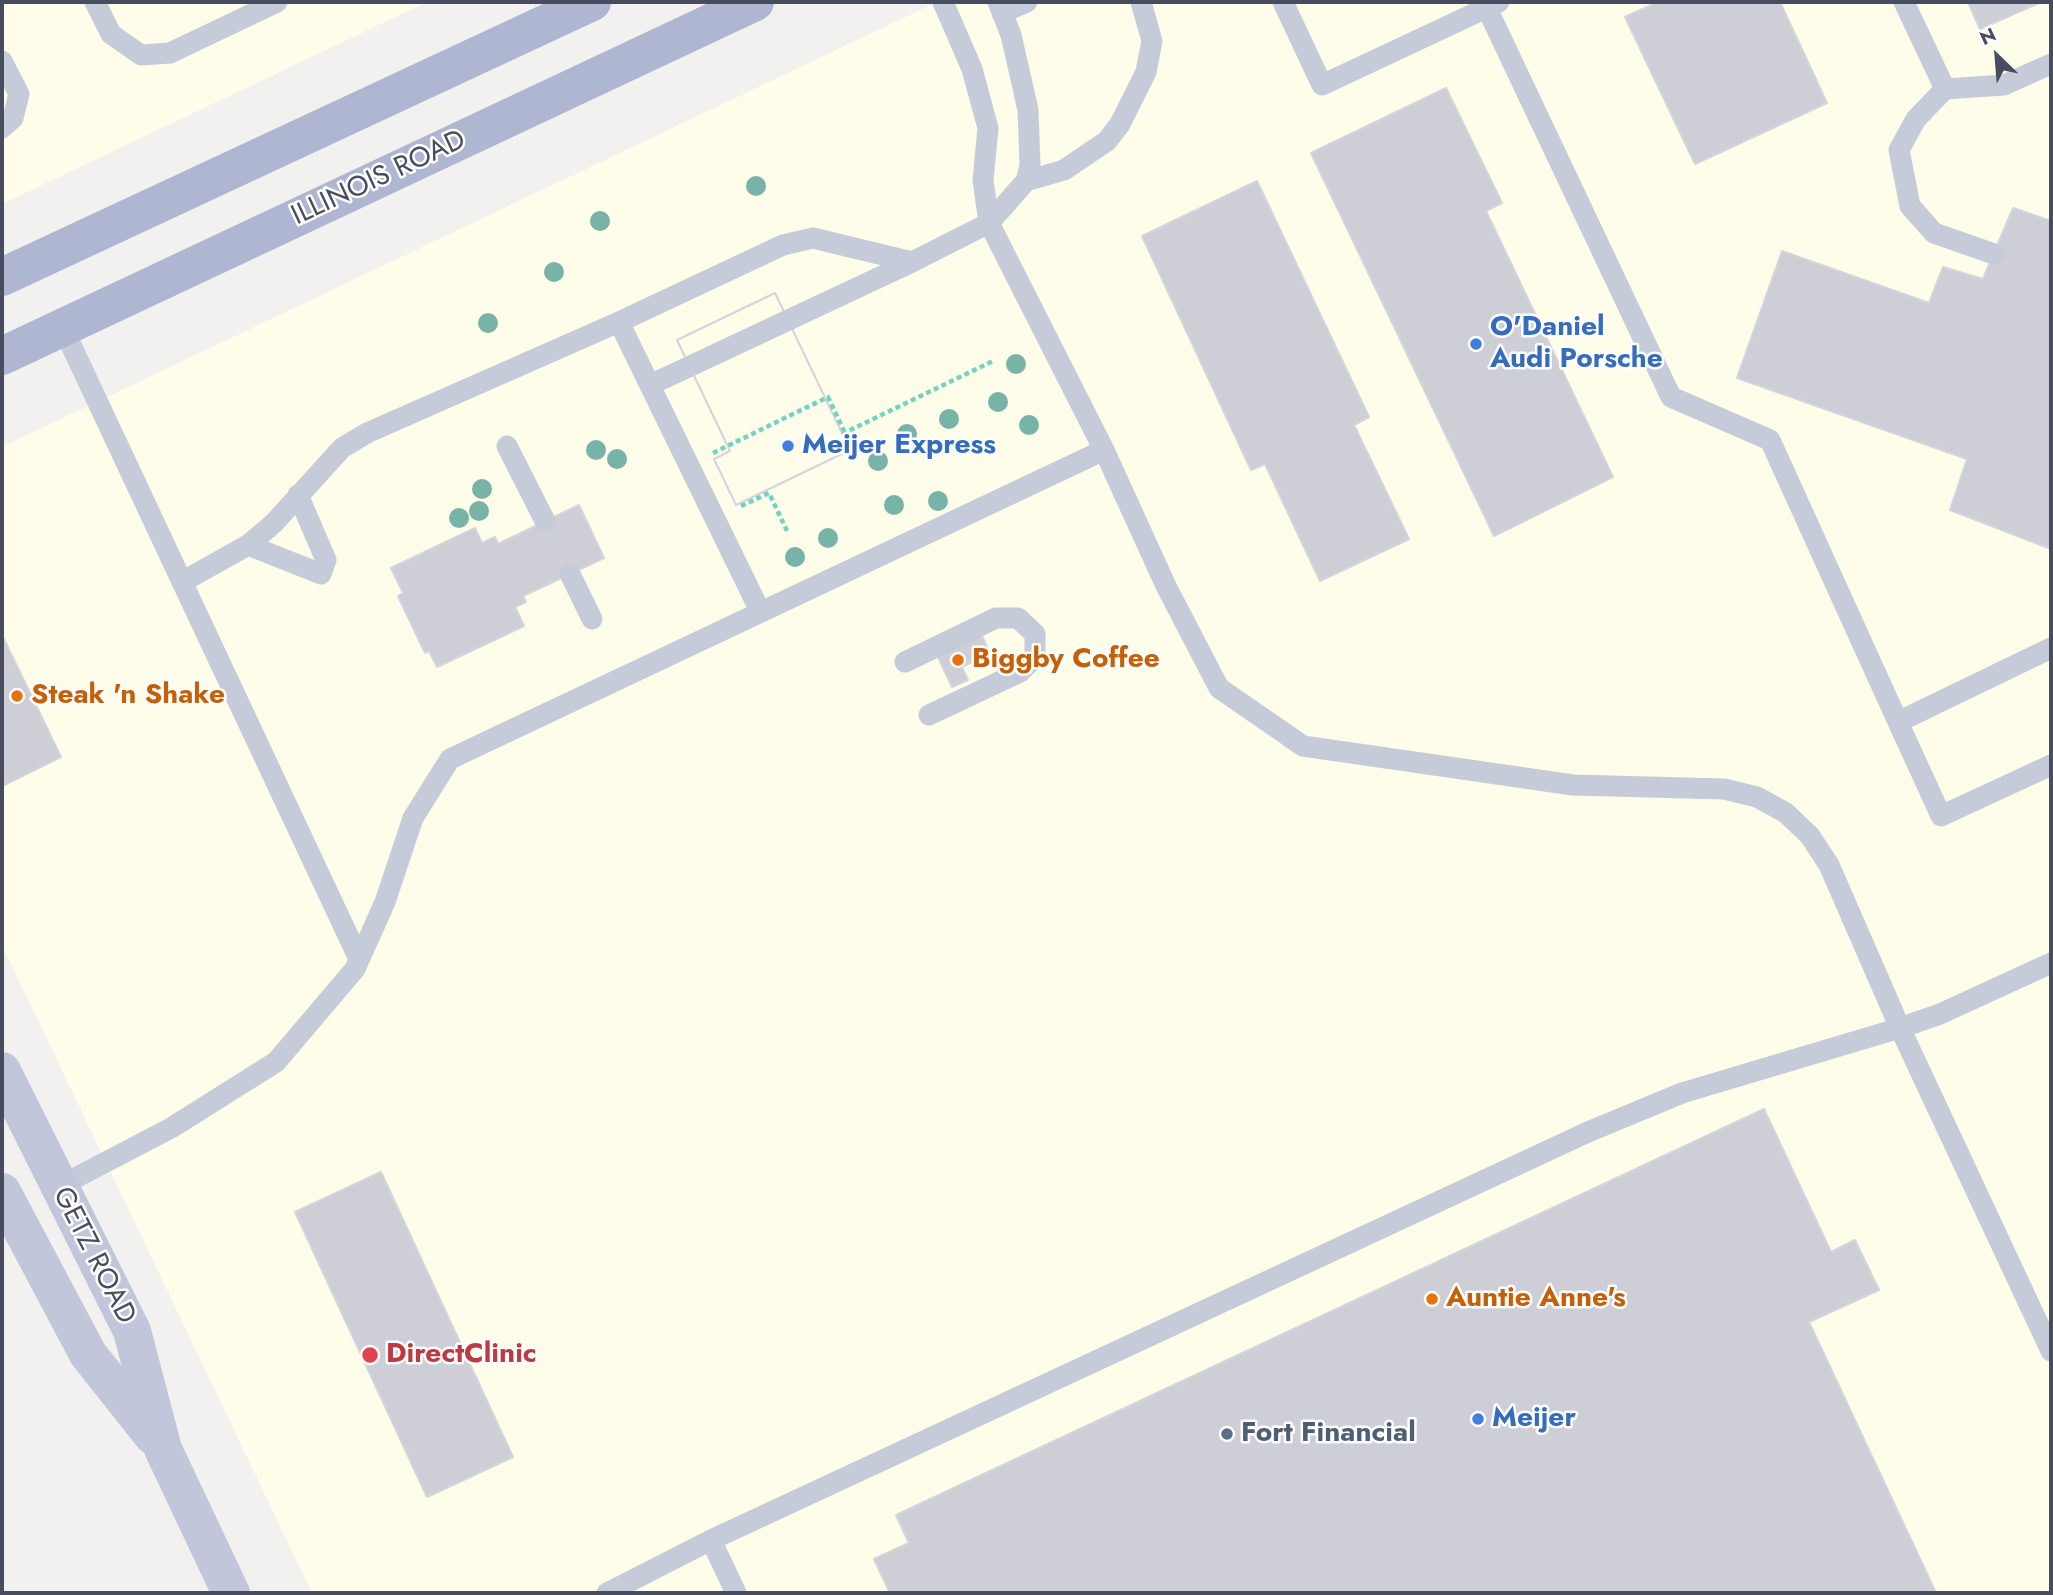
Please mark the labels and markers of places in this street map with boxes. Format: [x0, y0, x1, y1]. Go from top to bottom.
place label: O'Daniel Audi Porsche [1490, 311, 1663, 377]
marker: O'Daniel Audi Porsche [1468, 336, 1484, 352]
place label: Meijer Express [802, 429, 996, 463]
marker: Meijer Express [780, 438, 796, 454]
place label: Biggby Coffee [972, 643, 1160, 677]
marker: Biggby Coffee [950, 652, 966, 668]
place label: Steak 'n Shake [31, 679, 225, 713]
marker: Steak 'n Shake [9, 688, 25, 704]
place label: Auntie Anne's [1446, 1282, 1626, 1316]
marker: Auntie Anne's [1424, 1291, 1440, 1307]
place label: DirectClinic [386, 1338, 537, 1372]
marker: DirectClinic [360, 1345, 380, 1365]
place label: Meijer [1492, 1402, 1576, 1436]
marker: Meijer [1470, 1411, 1486, 1427]
place label: Fort Financial [1241, 1417, 1416, 1451]
marker: Fort Financial [1219, 1426, 1235, 1442]

